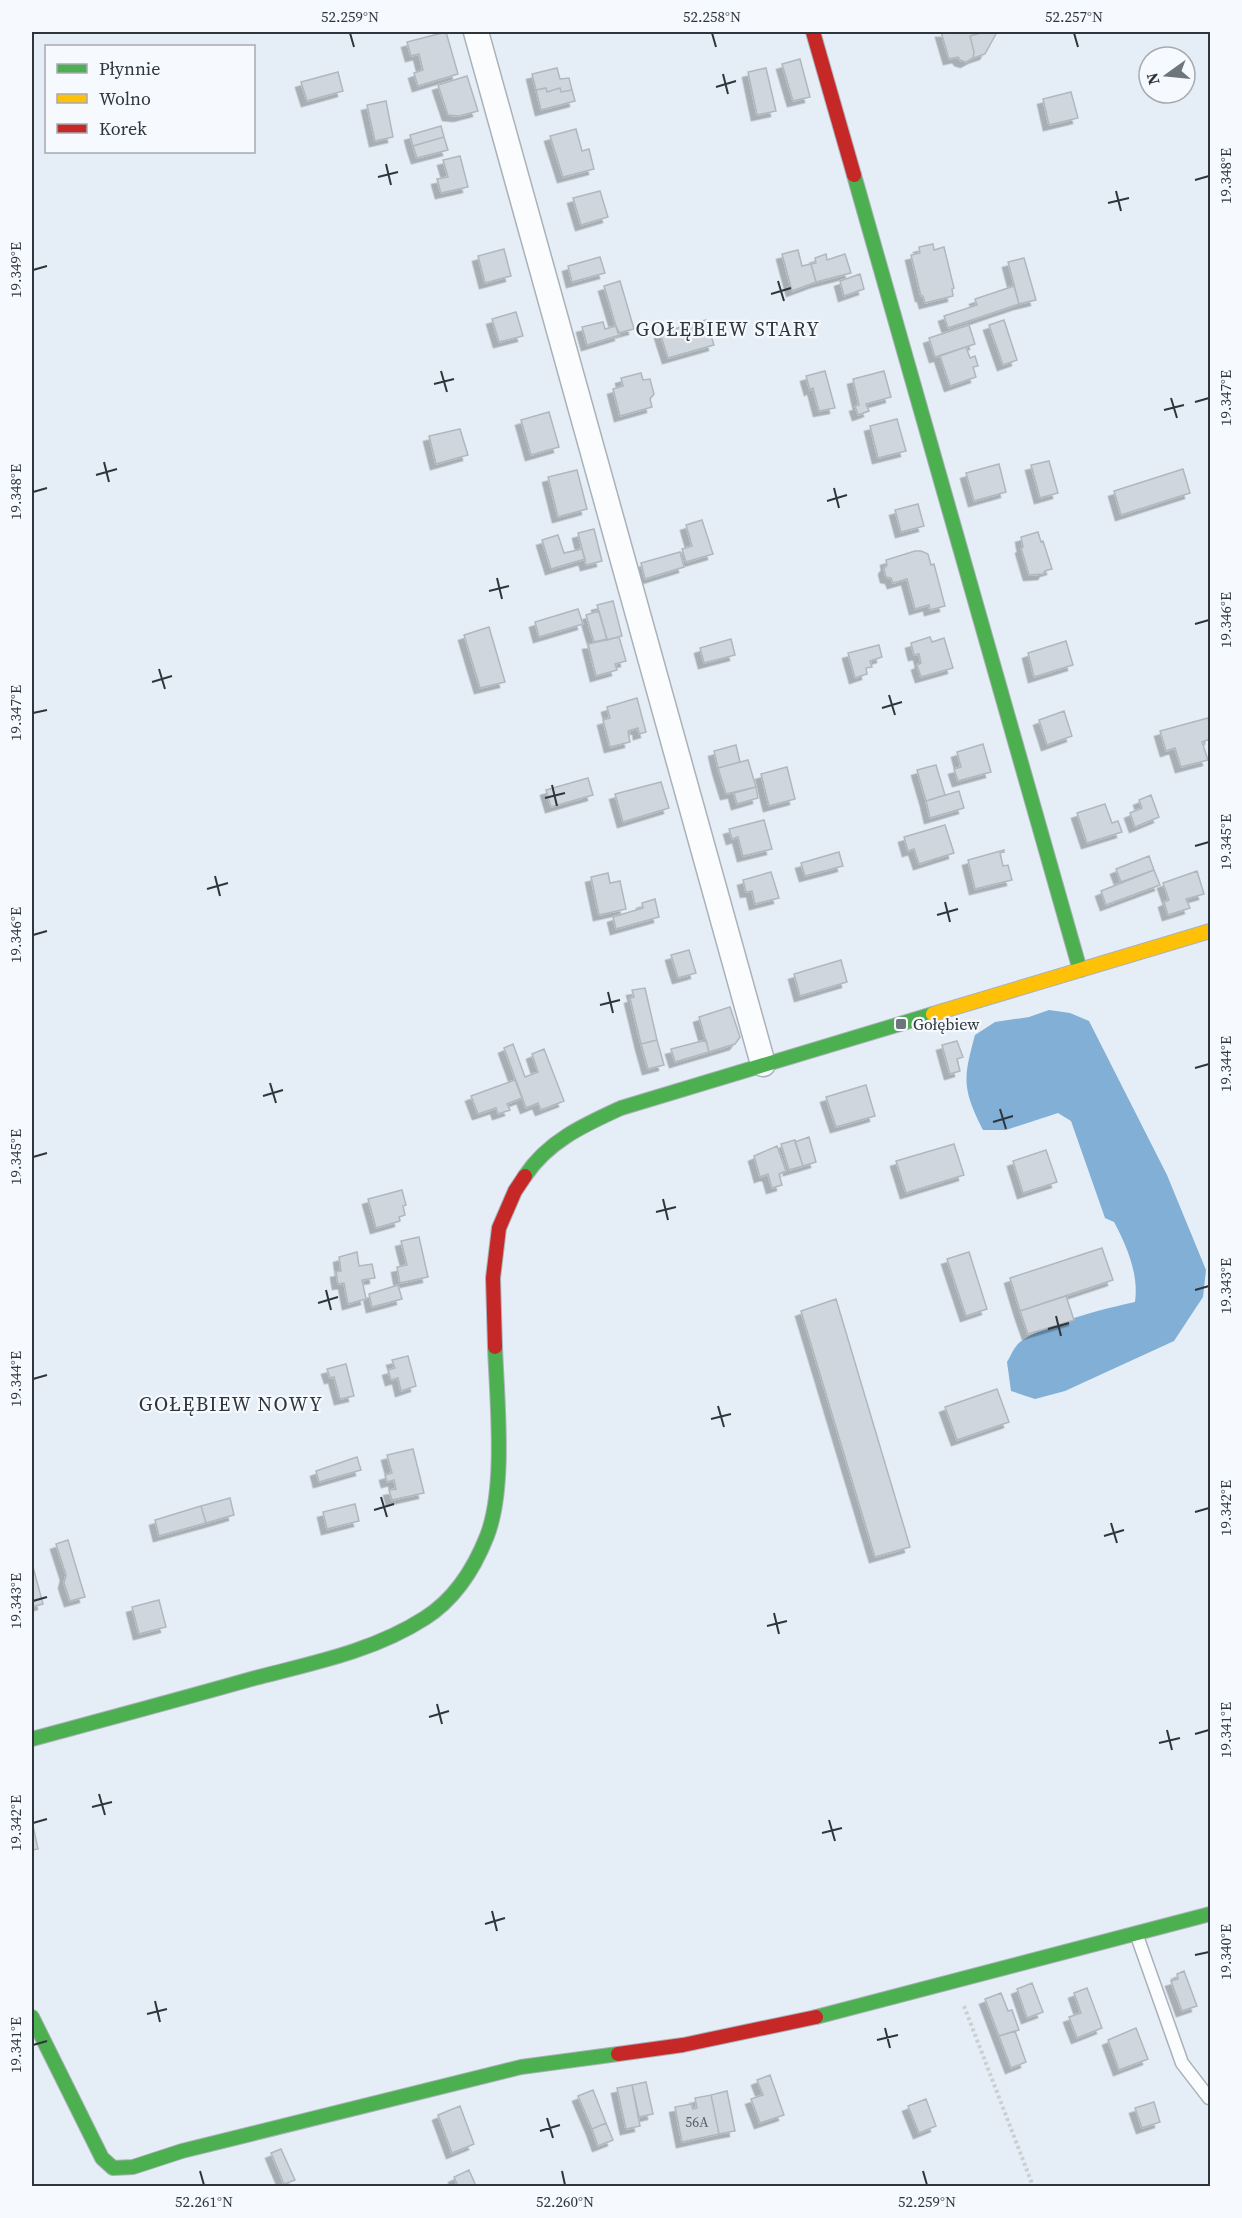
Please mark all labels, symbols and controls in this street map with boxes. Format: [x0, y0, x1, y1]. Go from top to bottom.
text: 52.259°N [321, 6, 379, 27]
text: 52.258°N [683, 6, 741, 27]
text: 52.257°N [1045, 6, 1103, 27]
legend [45, 45, 255, 153]
north arrow [1137, 45, 1197, 105]
text: Płynnie [99, 56, 160, 81]
text: N [1140, 70, 1165, 87]
text: Wolno [99, 86, 151, 111]
text: Korek [99, 116, 147, 141]
text: 19.348°E [1215, 148, 1236, 204]
text: 19.349°E [5, 242, 26, 298]
district label: GOŁĘBIEW STARY [636, 315, 820, 343]
text: 19.347°E [1215, 370, 1236, 426]
text: 19.348°E [5, 464, 26, 520]
text: 19.346°E [1215, 592, 1236, 648]
text: 19.347°E [5, 685, 26, 741]
text: 19.345°E [1215, 814, 1236, 870]
text: 19.346°E [5, 907, 26, 963]
place label: Gołębiew [913, 1013, 980, 1035]
marker: Gołębiew [894, 1017, 908, 1031]
text: 19.344°E [1215, 1036, 1236, 1092]
text: 19.345°E [5, 1129, 26, 1185]
text: 19.343°E [1215, 1258, 1236, 1314]
text: 19.344°E [5, 1351, 26, 1407]
district label: GOŁĘBIEW NOWY [139, 1390, 323, 1418]
text: 19.342°E [1215, 1480, 1236, 1536]
text: 19.343°E [5, 1573, 26, 1629]
text: 19.341°E [1215, 1702, 1236, 1758]
text: 19.342°E [5, 1795, 26, 1851]
text: 19.340°E [1215, 1924, 1236, 1980]
text: 19.341°E [5, 2017, 26, 2073]
house number: 56A [685, 2112, 709, 2132]
text: 52.261°N [175, 2191, 233, 2212]
text: 52.260°N [536, 2191, 594, 2212]
text: 52.259°N [898, 2191, 956, 2212]

